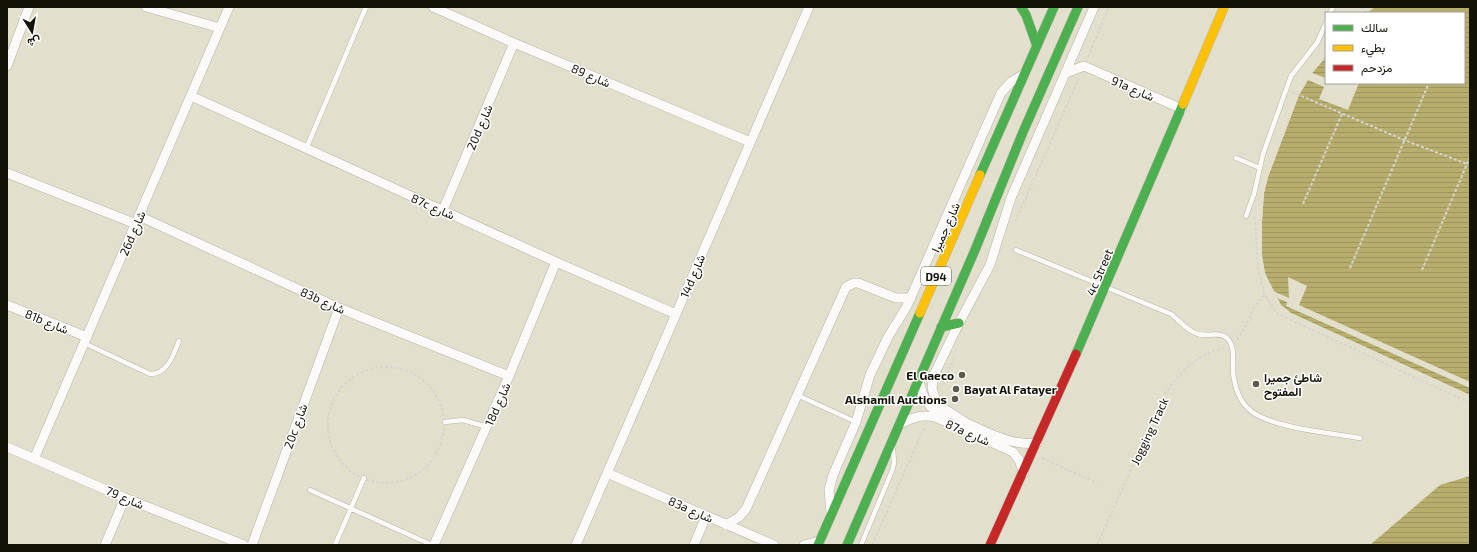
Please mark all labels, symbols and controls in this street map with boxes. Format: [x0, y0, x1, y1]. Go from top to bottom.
north arrow [12, 12, 52, 52]
legend [1325, 12, 1465, 84]
text: سالك [1361, 20, 1388, 34]
text: ش [26, 34, 42, 50]
text: بطيء [1361, 40, 1385, 58]
text: مزدحم [1361, 60, 1392, 76]
street label: شارع 89 [568, 61, 613, 92]
street label: 91a شارع [1108, 73, 1156, 106]
street label: 20d شارع [463, 102, 498, 153]
street label: 87c شارع [408, 190, 457, 225]
street label: شارع جميرا [928, 200, 965, 255]
street label: 26d شارع [116, 208, 150, 259]
street label: 4c Street [1083, 246, 1115, 297]
street label: 14d شارع [677, 252, 710, 301]
road number: D94 [921, 267, 951, 285]
street label: 83b شارع [297, 284, 348, 319]
street label: 81b شارع [22, 306, 71, 339]
place label: El Gaeco [906, 368, 954, 382]
marker: El Gaeco [957, 370, 967, 380]
place label: شاطئ جميرا المفتوح [1264, 370, 1323, 400]
marker: شاطئ جميرا المفتوح [1251, 379, 1261, 389]
street label: 18d شارع [481, 380, 515, 429]
place label: Bayat Al Fatayer [964, 382, 1057, 397]
marker: Bayat Al Fatayer [951, 384, 961, 394]
place label: Alshamil Auctions [845, 392, 947, 406]
marker: Alshamil Auctions [950, 394, 960, 404]
street label: Jogging Track [1127, 395, 1171, 467]
street label: 20c شارع [280, 402, 312, 451]
street label: 87a شارع [943, 416, 992, 451]
street label: شارع 79 [103, 483, 146, 514]
street label: 83a شارع [665, 493, 715, 528]

